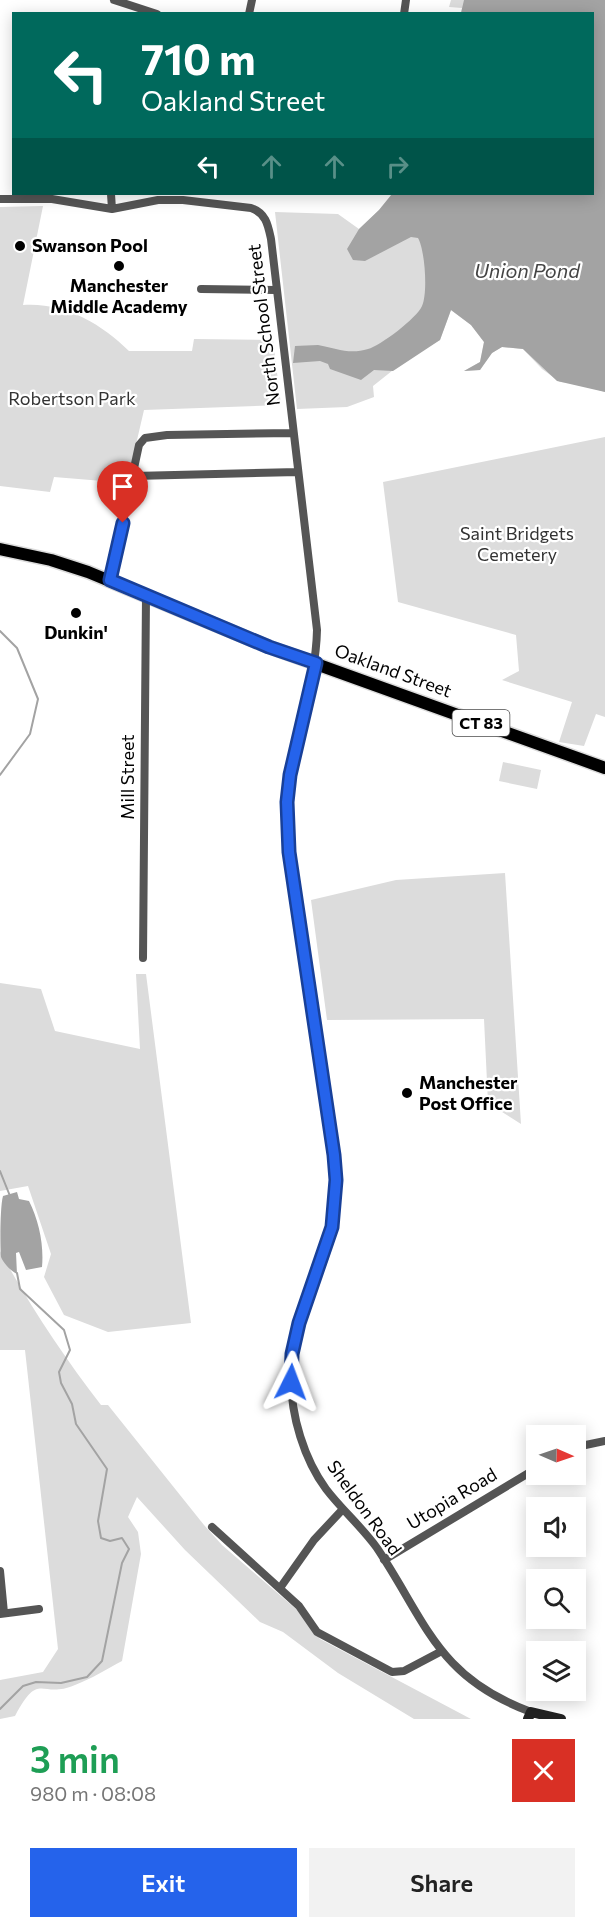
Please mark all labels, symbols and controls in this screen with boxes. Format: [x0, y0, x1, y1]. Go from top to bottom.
text: 710 m [141, 32, 256, 84]
icon: left [42, 36, 120, 114]
text: Oakland Street [141, 84, 325, 117]
icon: left [192, 150, 225, 183]
icon: ahead [255, 150, 288, 183]
icon: ahead [318, 150, 351, 183]
icon: right [381, 150, 414, 183]
place label: Swanson Pool [32, 234, 148, 256]
marker: Swanson Pool [13, 239, 27, 253]
street label: North School Street [242, 243, 284, 407]
water label: Union Pond [474, 258, 581, 282]
marker: Manchester Middle Academy [112, 259, 126, 273]
place label: Manchester Middle Academy [50, 274, 188, 317]
park label: Robertson Park [8, 387, 136, 409]
pin [97, 461, 148, 523]
icon: arrive [106, 470, 139, 503]
park label: Saint Bridgets Cemetery [460, 522, 574, 565]
marker: Dunkin' [69, 606, 83, 620]
place label: Dunkin' [44, 621, 108, 643]
street label: Oakland Street [332, 639, 455, 701]
road number: CT 83 [452, 710, 510, 736]
street label: Mill Street [116, 734, 138, 820]
place label: Manchester Post Office [419, 1071, 518, 1114]
marker: Manchester Post Office [400, 1086, 414, 1100]
position arrow [259, 1350, 323, 1414]
north arrow [526, 1425, 586, 1485]
map controls [526, 1425, 586, 1701]
street label: Sheldon Road [323, 1456, 407, 1559]
street label: Utopia Road [402, 1463, 501, 1534]
button: sound [526, 1497, 586, 1557]
button: search [526, 1569, 586, 1629]
button: layers [526, 1641, 586, 1701]
text: 3 min [30, 1736, 120, 1780]
button: close [512, 1739, 575, 1802]
text: 980 m · 08:08 [30, 1781, 156, 1805]
button: Exit [30, 1848, 297, 1917]
button: Share [309, 1848, 575, 1917]

